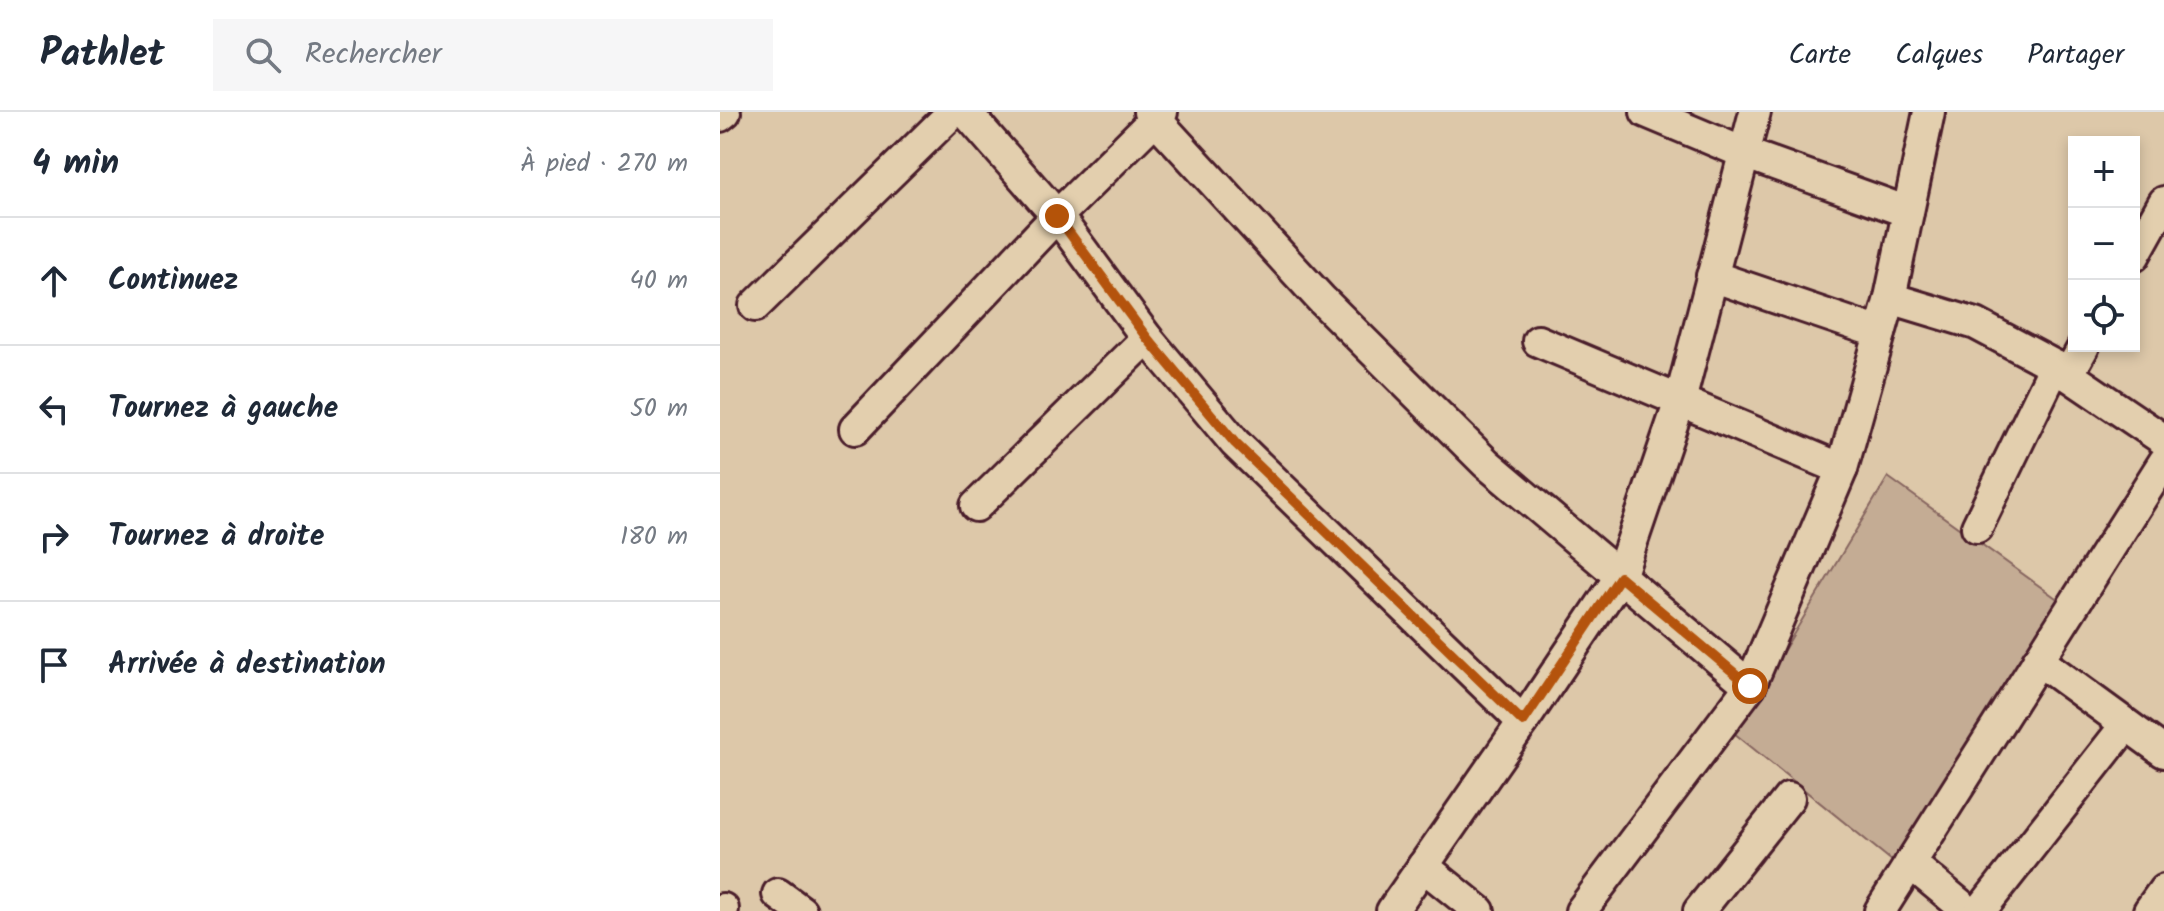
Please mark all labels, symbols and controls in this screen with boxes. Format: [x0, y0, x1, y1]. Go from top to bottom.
search box [213, 19, 773, 91]
text: Pathlet [40, 25, 165, 85]
text: Rechercher [305, 31, 441, 79]
icon: search [241, 33, 285, 77]
text: Carte [1789, 33, 1851, 78]
text: Calques [1895, 33, 1983, 78]
text: Partager [2027, 33, 2124, 78]
map controls [2068, 136, 2140, 352]
button: + [2068, 136, 2140, 208]
text: 4 min [32, 137, 119, 191]
text: À pied · 270 m [520, 143, 688, 185]
route end [1039, 198, 1075, 234]
button: − [2068, 208, 2140, 280]
text: Continuez [108, 257, 238, 305]
icon: ahead [32, 259, 76, 303]
text: 40 m [630, 260, 688, 302]
button: locate [2068, 280, 2140, 352]
text: Tournez à gauche [108, 385, 338, 433]
icon: left [32, 387, 76, 431]
text: 50 m [630, 388, 688, 430]
text: Tournez à droite [108, 513, 324, 561]
icon: right [32, 515, 76, 559]
text: 180 m [620, 516, 688, 558]
text: Arrivée à destination [108, 641, 386, 689]
icon: arrive [32, 643, 76, 687]
route start [1732, 668, 1768, 704]

